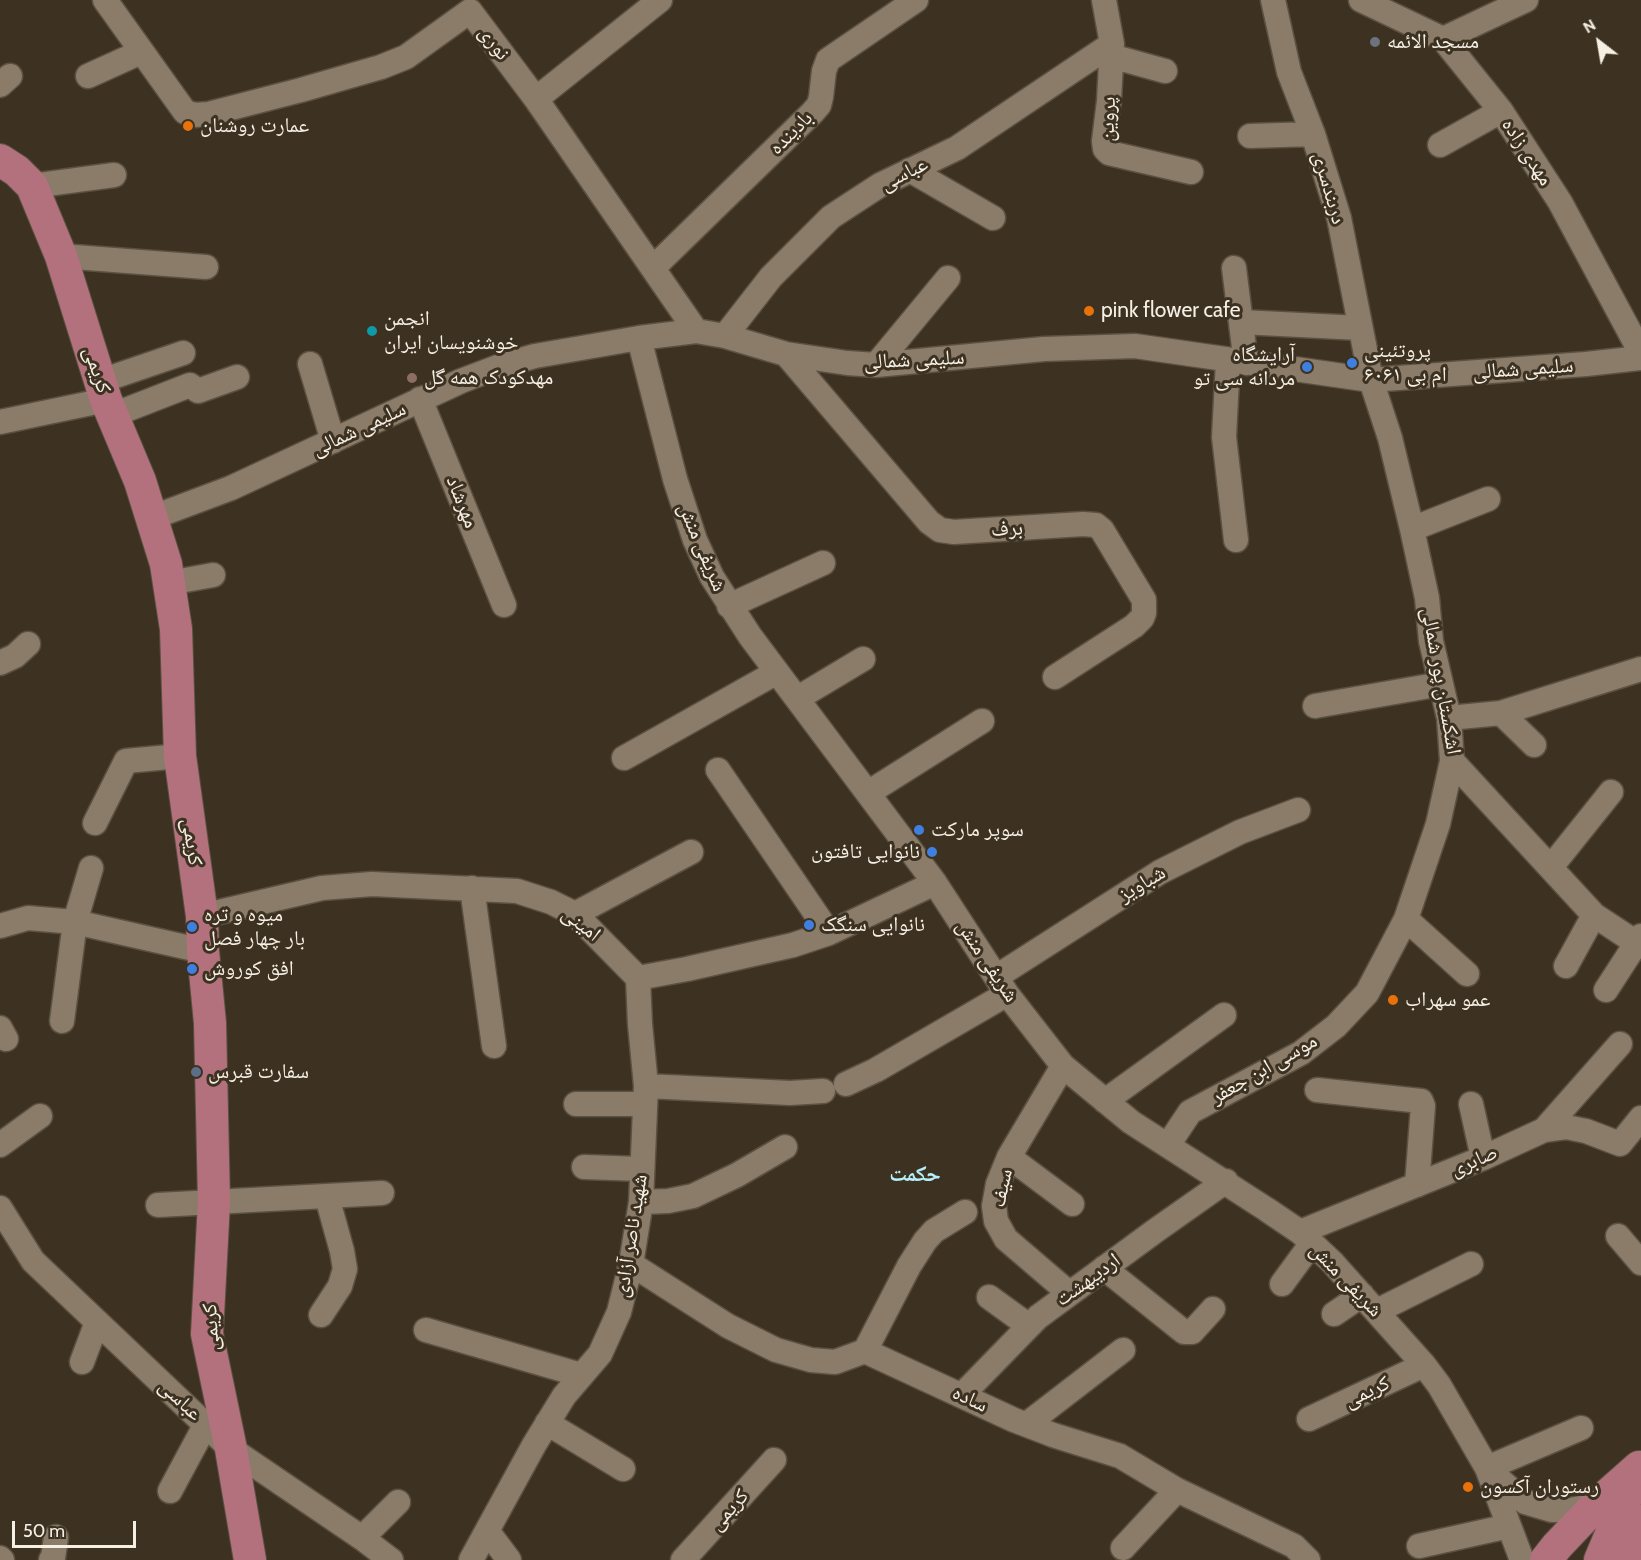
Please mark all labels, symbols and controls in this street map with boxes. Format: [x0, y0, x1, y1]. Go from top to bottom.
north arrow [1569, 12, 1629, 72]
text: N [1580, 15, 1599, 37]
street label: نوری [473, 21, 515, 65]
place label: مسجد الائمه [1387, 29, 1479, 55]
marker: مسجد الائمه [1368, 35, 1382, 49]
street label: پروین [1095, 96, 1121, 142]
street label: بادینده [764, 106, 818, 160]
place label: عمارت روشنان [200, 113, 309, 139]
street label: مهدی زاده [1496, 113, 1558, 191]
marker: عمارت روشنان [181, 119, 195, 133]
street label: دربندسری [1307, 149, 1351, 227]
street label: عباسی [876, 151, 932, 197]
place label: pink flower cafe [1101, 298, 1241, 324]
marker: pink flower cafe [1082, 304, 1096, 318]
place label: انجمن خوشنویسان ایران [384, 306, 518, 356]
marker: انجمن خوشنویسان ایران [365, 324, 379, 338]
place label: پروتئینی ام بی ۶۰۶۱ [1364, 338, 1447, 388]
place label: آرایشگاه مردانه سی تو [1193, 342, 1295, 392]
street label: کریمی [78, 344, 116, 396]
street label: سلیمی شمالی [863, 345, 965, 375]
street label: سلیمی شمالی [1472, 353, 1574, 385]
marker: پروتئینی ام بی ۶۰۶۱ [1345, 356, 1359, 370]
marker: آرایشگاه مردانه سی تو [1300, 360, 1314, 374]
place label: مهدکودک همه گل [424, 365, 553, 391]
marker: مهدکودک همه گل [405, 371, 419, 385]
street label: سلیمی شمالی [308, 396, 410, 462]
street label: مهرشاد [440, 472, 484, 532]
street label: شریفی منش [672, 499, 732, 595]
street label: برف [990, 516, 1024, 542]
street label: اشکستان پور شمالی [1416, 606, 1466, 756]
street label: کریمی [176, 817, 208, 867]
place label: سوپر مارکت [931, 817, 1024, 843]
marker: سوپر مارکت [912, 823, 926, 837]
place label: نانوایی تافتون [811, 839, 920, 865]
marker: نانوایی تافتون [925, 845, 939, 859]
street label: شباویز [1114, 860, 1170, 908]
street label: امینی [556, 901, 606, 947]
place label: میوه و تره بار چهار فصل [204, 902, 305, 952]
place label: نانوایی سنگک [821, 912, 925, 938]
street label: شریفی منش [950, 915, 1024, 1007]
marker: نانوایی سنگک [802, 918, 816, 932]
marker: میوه و تره بار چهار فصل [185, 920, 199, 934]
place label: افق کوروش [204, 956, 294, 982]
marker: افق کوروش [185, 962, 199, 976]
place label: عمو سهراب [1405, 987, 1490, 1013]
marker: عمو سهراب [1386, 993, 1400, 1007]
street label: موسی ابن جعفر [1206, 1028, 1322, 1110]
place label: سفارت قبرس [208, 1059, 309, 1085]
marker: سفارت قبرس [189, 1065, 203, 1079]
street label: صابری [1446, 1140, 1502, 1182]
district label: حکمت [889, 1162, 941, 1188]
street label: سیف [986, 1167, 1018, 1209]
street label: شهید ناصر آزادی [609, 1172, 653, 1300]
street label: شریفی منش [1304, 1237, 1388, 1323]
street label: اردیبهشت [1051, 1248, 1125, 1312]
street label: کریمی [197, 1303, 225, 1351]
street label: کریمی [1340, 1371, 1394, 1413]
street label: عباسی [153, 1374, 207, 1426]
street label: ساده [948, 1380, 992, 1418]
place label: رستوران آکسون [1480, 1474, 1599, 1500]
marker: رستوران آکسون [1461, 1480, 1475, 1494]
street label: کریمی [704, 1484, 754, 1536]
scale bar [15, 1509, 140, 1547]
text: 50 m [23, 1520, 65, 1542]

